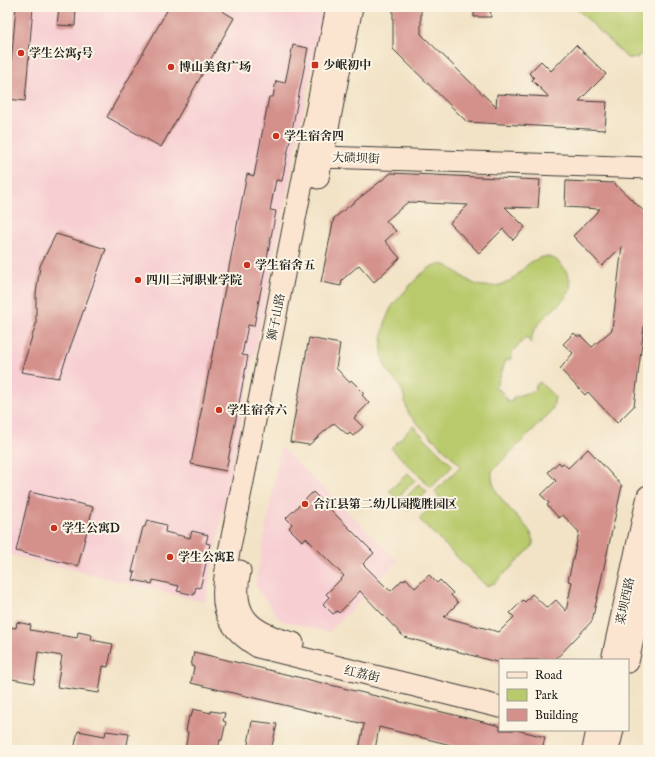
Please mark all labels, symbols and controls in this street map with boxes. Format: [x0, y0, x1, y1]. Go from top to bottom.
place label: 学生公寓5号 [29, 46, 93, 61]
marker: 学生公寓5号 [16, 48, 26, 58]
place label: 少岷初中 [323, 58, 371, 73]
place label: 博山美食广场 [179, 60, 251, 75]
marker: 少岷初中 [310, 60, 320, 70]
marker: 博山美食广场 [166, 62, 176, 72]
place label: 学生宿舍四 [284, 129, 344, 144]
marker: 学生宿舍四 [271, 131, 281, 141]
street label: 大碛坝街 [332, 150, 381, 167]
place label: 学生宿舍五 [255, 258, 315, 273]
marker: 学生宿舍五 [242, 260, 252, 270]
place label: 四川三河职业学院 [146, 273, 242, 288]
marker: 四川三河职业学院 [133, 275, 143, 285]
street label: 狮子山路 [265, 292, 288, 342]
place label: 学生宿舍六 [227, 403, 287, 418]
marker: 学生宿舍六 [214, 405, 224, 415]
place label: 合江县第二幼儿园揽胜园区 [313, 497, 457, 512]
marker: 合江县第二幼儿园揽胜园区 [300, 499, 310, 509]
place label: 学生公寓D [62, 521, 120, 536]
marker: 学生公寓D [49, 523, 59, 533]
place label: 学生公寓E [178, 550, 235, 565]
marker: 学生公寓E [165, 552, 175, 562]
street label: 菜坝西路 [613, 576, 638, 626]
legend [499, 659, 629, 731]
street label: 红荔街 [343, 663, 382, 686]
text: Road [535, 668, 563, 683]
text: Park [535, 688, 558, 703]
text: Building [535, 708, 579, 723]

